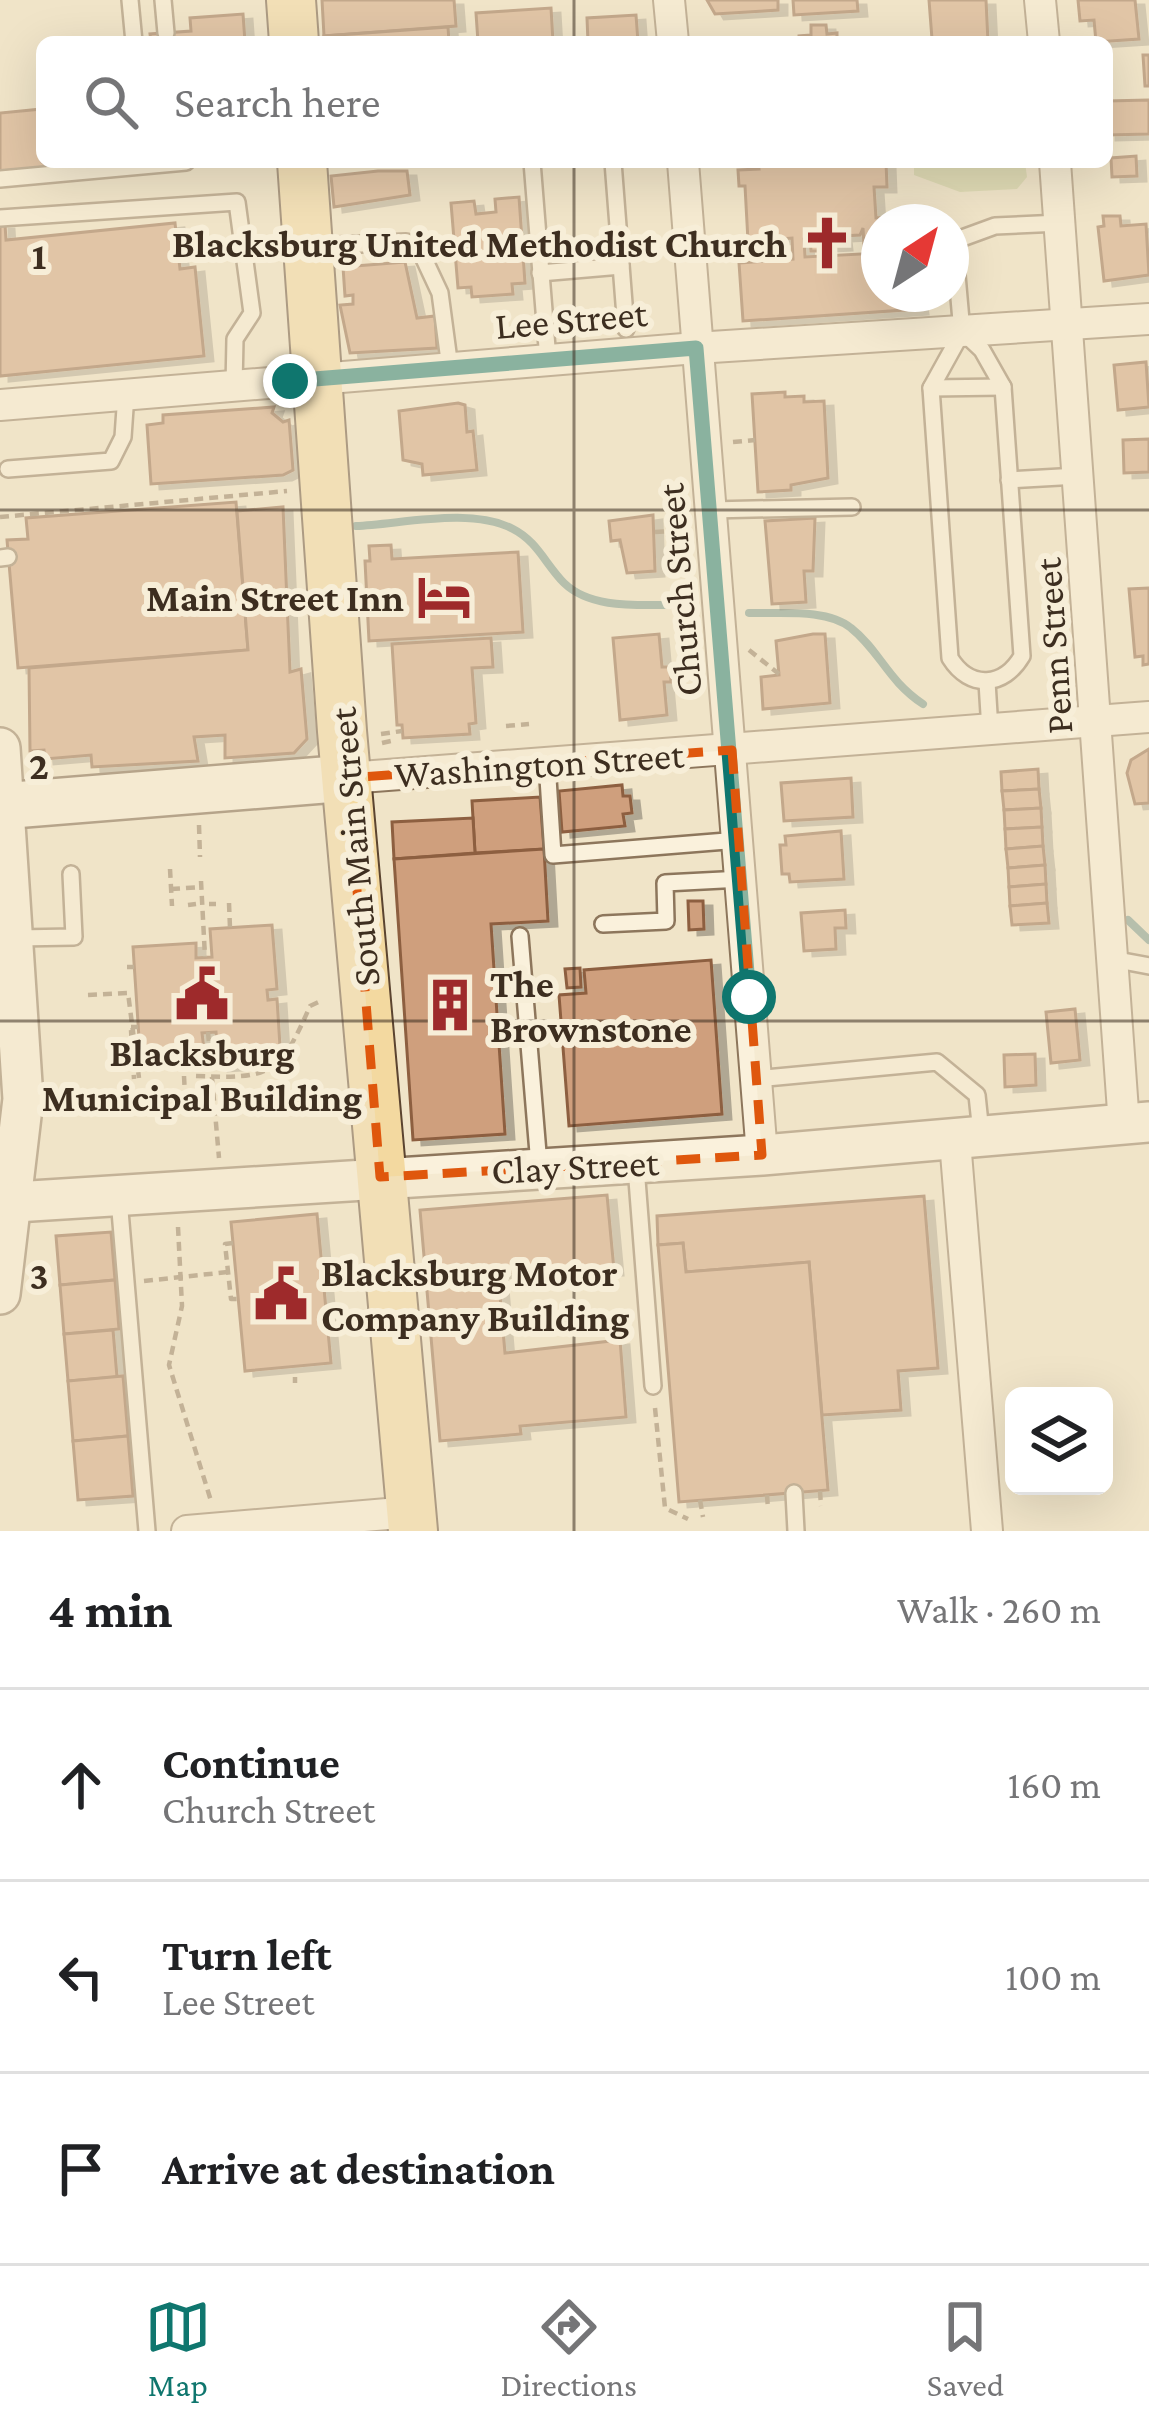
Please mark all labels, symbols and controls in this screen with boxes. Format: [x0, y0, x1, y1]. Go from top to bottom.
search box [36, 36, 1113, 168]
icon: search [78, 69, 144, 135]
text: Search here [174, 77, 381, 127]
north arrow [861, 204, 969, 312]
church icon: Blacksburg United Methodist Church [798, 214, 856, 272]
place label: Blacksburg United Methodist Church [172, 222, 787, 265]
text: 1 [32, 234, 46, 277]
street label: Lee Street [493, 291, 650, 347]
route end [263, 354, 317, 408]
street label: Church Street [648, 481, 710, 698]
street label: Penn Street [1025, 555, 1081, 736]
hotel icon: Main Street Inn [415, 568, 473, 626]
place label: Main Street Inn [146, 576, 404, 619]
street label: South Main Street [320, 705, 388, 988]
street label: Washington Street [393, 732, 686, 797]
text: 2 [29, 744, 49, 787]
place label: The Brownstone [490, 962, 692, 1050]
public building icon: Blacksburg Municipal Building [173, 965, 231, 1023]
route start [722, 970, 776, 1024]
building icon: The Brownstone [421, 976, 479, 1034]
place label: Blacksburg Municipal Building [42, 1031, 362, 1119]
street label: Clay Street [490, 1140, 661, 1193]
place label: Blacksburg Motor Company Building [321, 1251, 630, 1339]
text: 3 [29, 1254, 49, 1297]
public building icon: Blacksburg Motor Company Building [252, 1265, 310, 1323]
map controls [1005, 1387, 1113, 1495]
button: layers [1005, 1387, 1113, 1495]
text: 4 min [48, 1581, 173, 1638]
text: Walk · 260 m [897, 1588, 1101, 1631]
text: Continue [162, 1738, 340, 1788]
icon: ahead [48, 1752, 114, 1818]
text: 160 m [1008, 1763, 1101, 1806]
text: Church Street [162, 1788, 375, 1831]
text: Turn left [162, 1930, 331, 1980]
icon: left [48, 1944, 114, 2010]
text: 100 m [1005, 1955, 1101, 1998]
text: Lee Street [162, 1980, 314, 2023]
icon: arrive [48, 2136, 114, 2202]
text: Arrive at destination [162, 2144, 555, 2194]
tab: Map [145, 2294, 211, 2403]
tab: Directions [501, 2294, 637, 2403]
tab: Saved [927, 2294, 1004, 2403]

